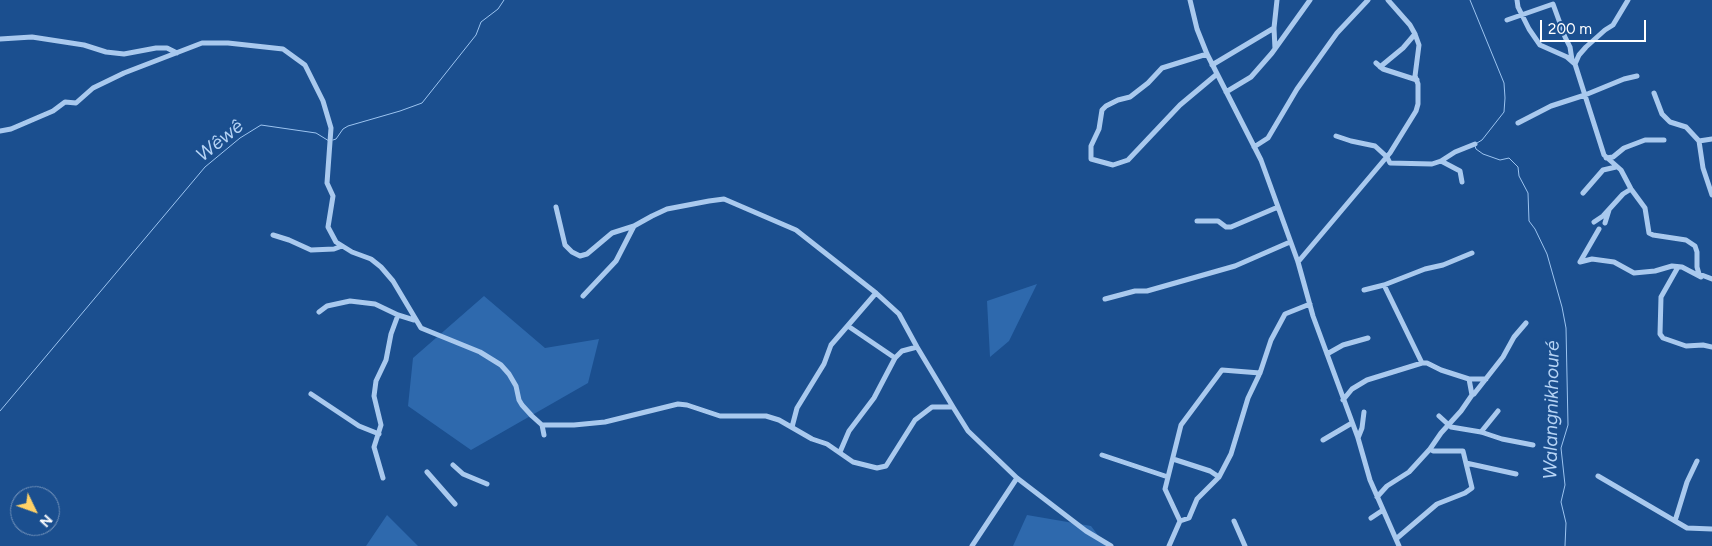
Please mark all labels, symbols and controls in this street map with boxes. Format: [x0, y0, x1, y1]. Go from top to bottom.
scale bar [1542, 10, 1648, 42]
text: 200 m [1548, 20, 1592, 38]
water label: Wêwê [192, 115, 248, 167]
water label: Walangnikhouré [1539, 340, 1565, 480]
north arrow [10, 486, 60, 536]
text: N [36, 511, 56, 530]

